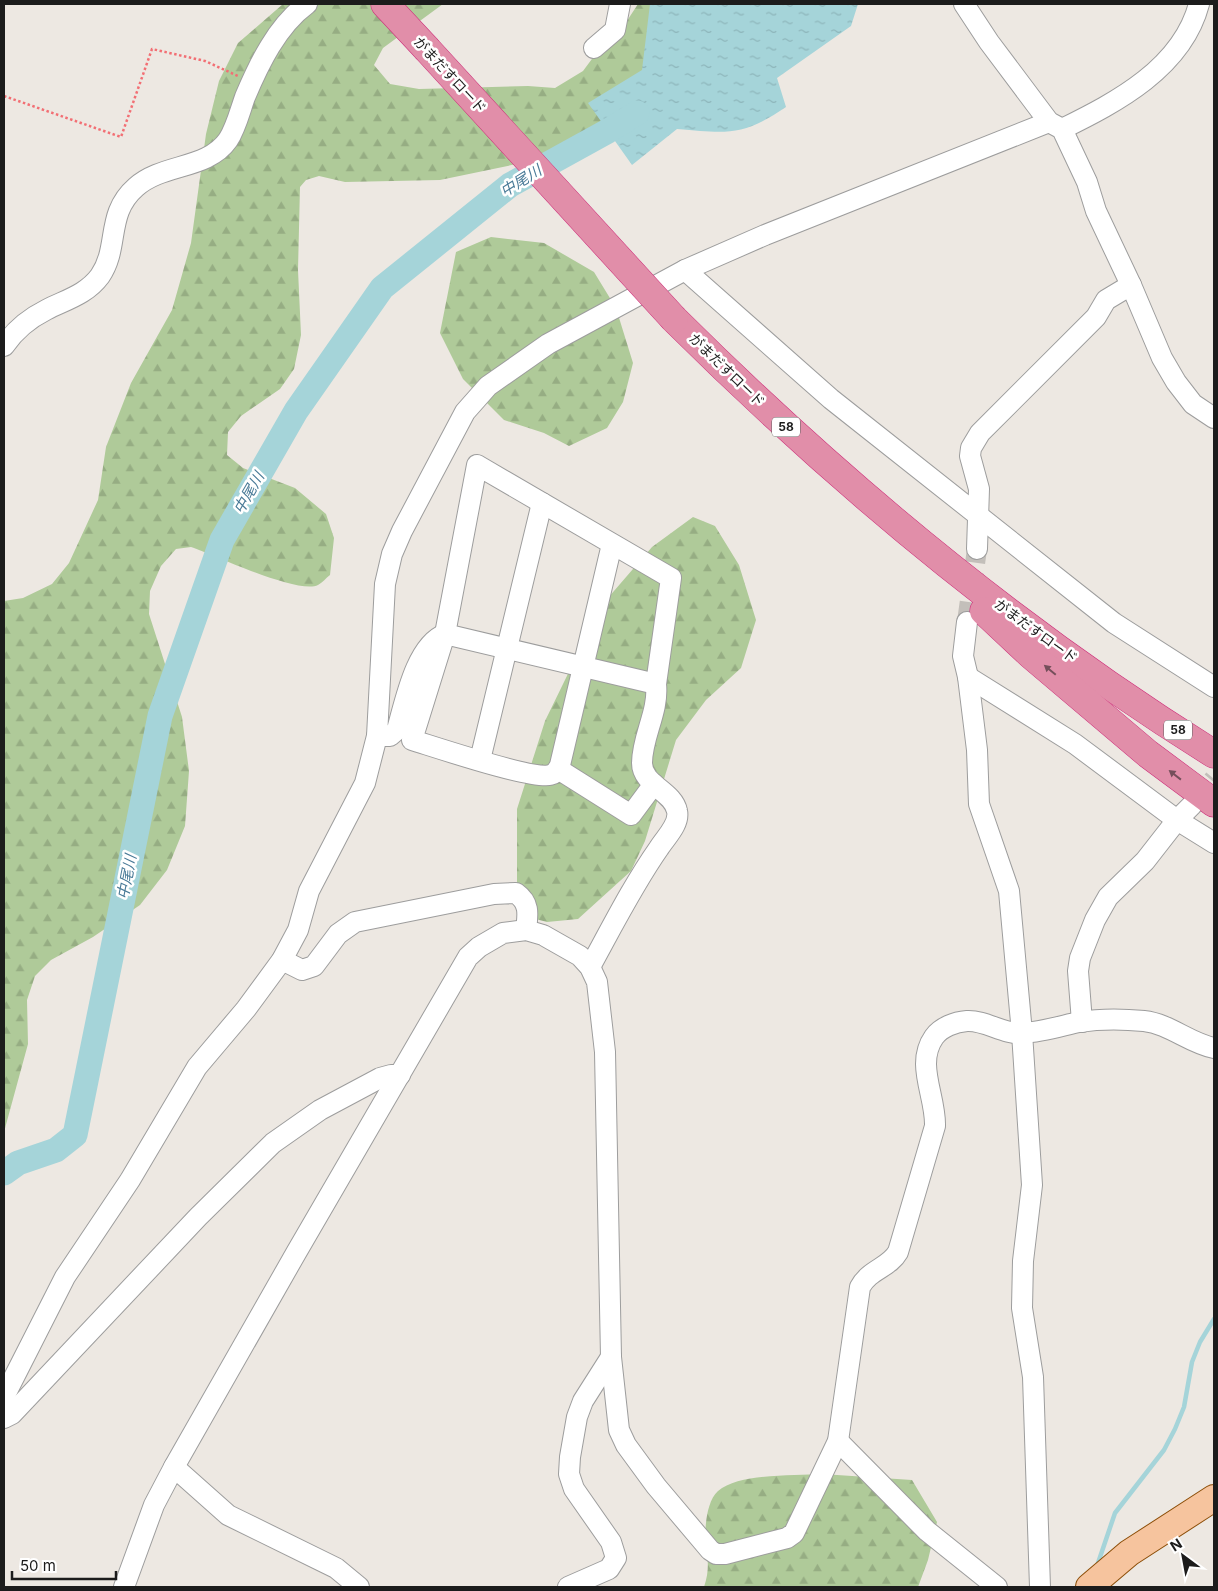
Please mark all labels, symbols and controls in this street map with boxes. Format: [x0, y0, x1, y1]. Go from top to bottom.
street label: がまだすロード [411, 33, 490, 116]
water label: 中尾川 [497, 160, 547, 201]
street label: がまだすロード [686, 329, 768, 410]
road number: 58 [772, 418, 800, 437]
water label: 中尾川 [229, 467, 269, 517]
street label: がまだすロード [992, 595, 1081, 666]
one-way arrow [1044, 665, 1057, 676]
road number: 58 [1164, 720, 1192, 740]
one-way arrow [1168, 769, 1181, 780]
water label: 中尾川 [113, 851, 141, 901]
north arrow [1158, 1531, 1208, 1581]
text: N [1167, 1535, 1185, 1555]
scale bar [12, 1548, 116, 1580]
text: 50 m [20, 1556, 56, 1575]

